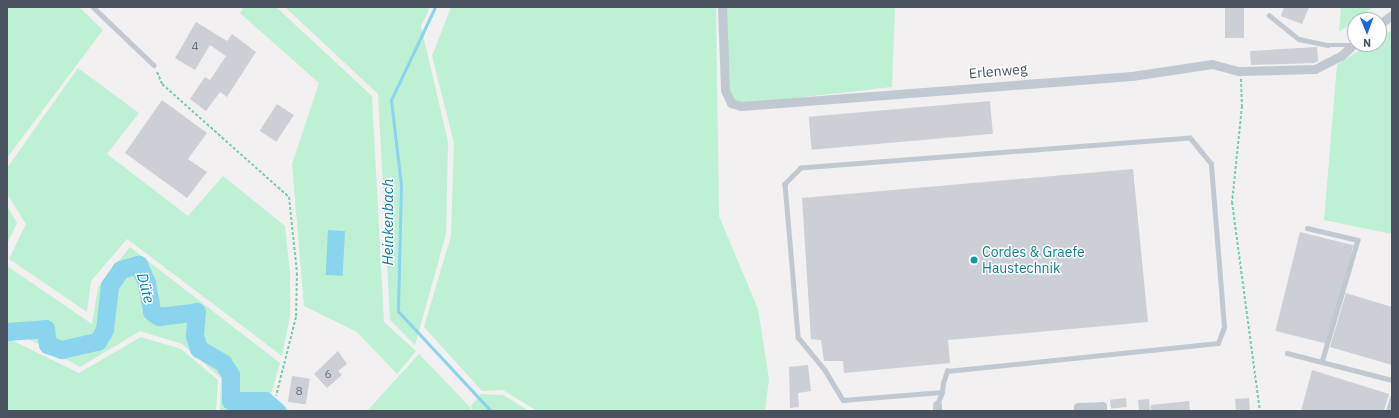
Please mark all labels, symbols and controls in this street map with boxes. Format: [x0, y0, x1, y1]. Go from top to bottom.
north arrow [1347, 12, 1387, 52]
text: N [1363, 36, 1371, 50]
house number: 4 [191, 39, 199, 53]
street label: Erlenweg [968, 60, 1028, 82]
water label: Heinkenbach [379, 178, 397, 266]
place label: Cordes & Graefe Haustechnik [982, 244, 1085, 276]
marker: Cordes & Graefe Haustechnik [969, 255, 979, 265]
water label: Düte [133, 271, 159, 305]
house number: 6 [324, 367, 332, 381]
house number: 8 [295, 384, 303, 398]

